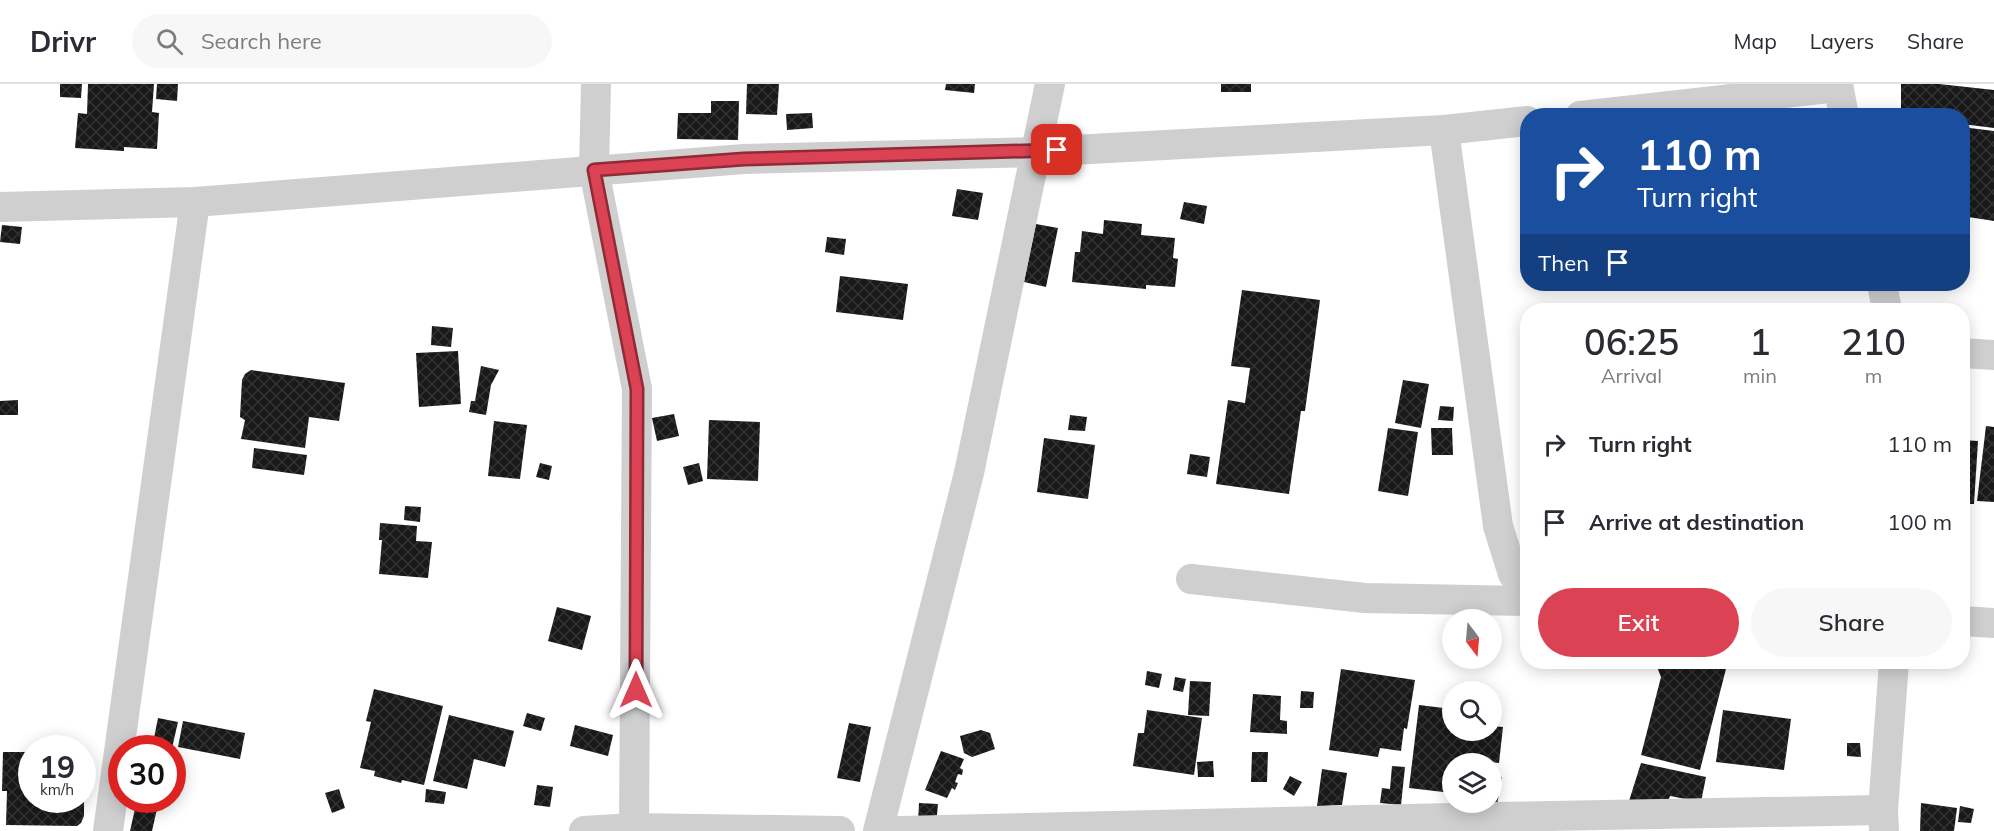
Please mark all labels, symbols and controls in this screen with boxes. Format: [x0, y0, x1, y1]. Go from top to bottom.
search box [132, 14, 552, 68]
text: Drivr [30, 24, 96, 59]
icon: search [153, 25, 186, 58]
text: Search here [201, 27, 322, 55]
text: Map [1734, 28, 1777, 54]
text: Layers [1810, 28, 1874, 54]
text: Share [1907, 28, 1964, 54]
pin [1031, 124, 1082, 175]
text: 110 m [1637, 128, 1762, 181]
icon: right [1538, 132, 1616, 210]
icon: arrive [1040, 133, 1073, 166]
text: Turn right [1637, 180, 1757, 214]
icon: arrive [1601, 246, 1634, 279]
text: Then [1538, 249, 1589, 277]
text: 06:25 [1584, 319, 1679, 364]
text: 1 [1749, 319, 1771, 364]
text: 210 [1841, 319, 1906, 364]
text: Arrival [1601, 363, 1662, 388]
text: min [1743, 363, 1777, 388]
text: m [1865, 363, 1882, 388]
icon: right [1538, 428, 1571, 461]
text: Turn right [1589, 430, 1692, 458]
text: 110 m [1887, 430, 1952, 458]
icon: arrive [1538, 506, 1571, 539]
text: Arrive at destination [1589, 508, 1804, 536]
text: 100 m [1887, 508, 1952, 536]
button: Exit [1538, 588, 1739, 657]
button: Share [1751, 588, 1952, 657]
north arrow [1442, 609, 1502, 669]
map controls [1442, 609, 1502, 813]
position arrow [604, 658, 668, 722]
button: search [1442, 681, 1502, 741]
speed limit sign: 30 [108, 735, 186, 813]
text: 19 [39, 748, 75, 786]
button: layers [1442, 753, 1502, 813]
text: km/h [40, 780, 74, 799]

